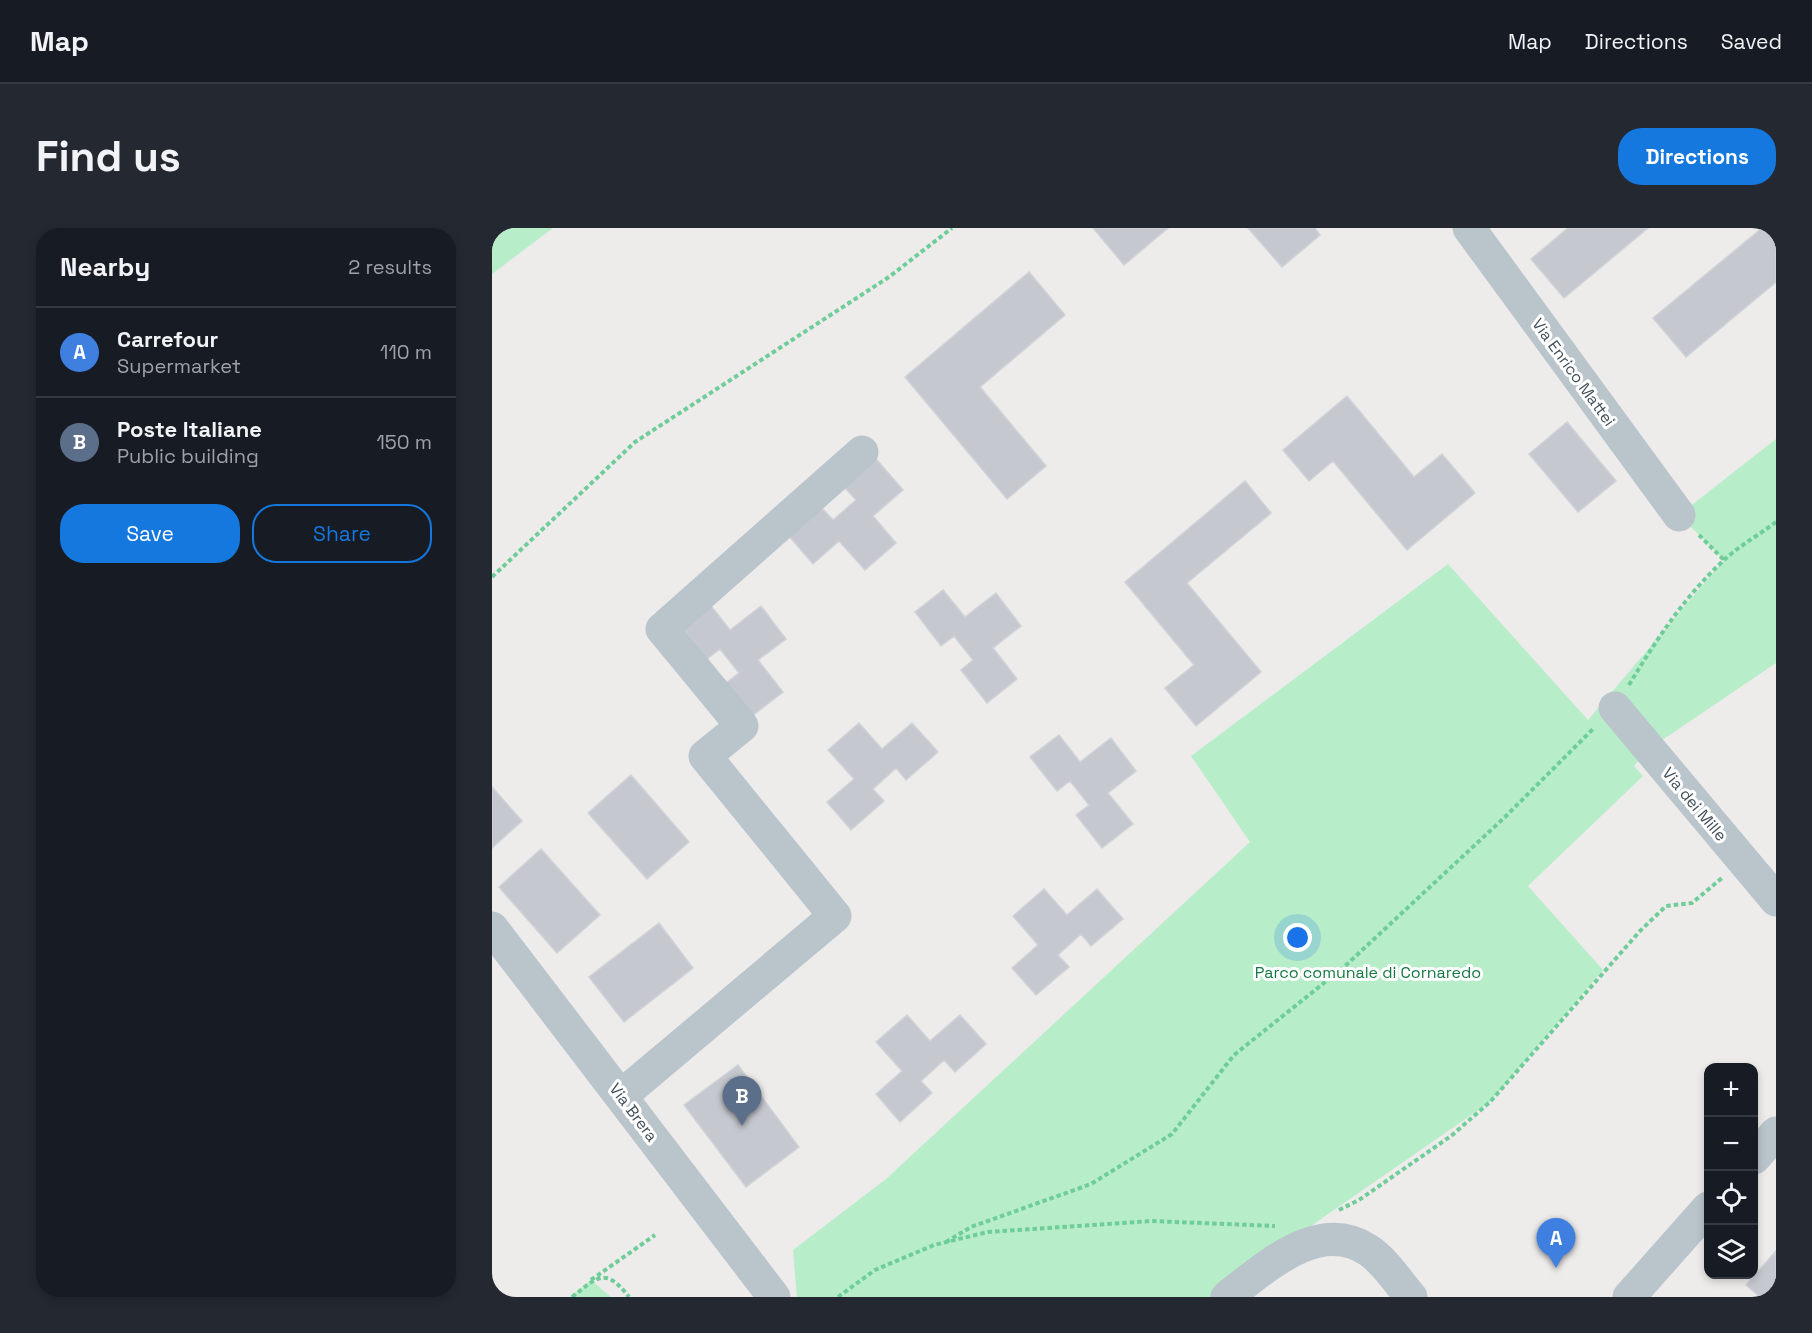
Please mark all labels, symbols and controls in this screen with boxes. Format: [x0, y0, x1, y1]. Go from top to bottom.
text: Map [30, 23, 89, 59]
text: Map [1508, 28, 1552, 55]
text: Directions [1585, 28, 1688, 55]
text: Saved [1721, 28, 1782, 55]
button: Directions [1618, 128, 1776, 185]
text: Find us [36, 130, 181, 183]
text: Nearby [60, 250, 150, 284]
text: 2 results [348, 254, 432, 280]
street label: Via Enrico Mattei [1527, 314, 1620, 430]
text: Carrefour [117, 325, 218, 353]
text: A [73, 339, 86, 365]
text: 110 m [380, 339, 432, 365]
text: Supermarket [117, 353, 241, 379]
text: Poste Italiane [117, 415, 262, 443]
text: B [73, 429, 86, 455]
text: 150 m [377, 429, 432, 455]
text: Public building [117, 443, 259, 469]
button: Save [60, 504, 240, 563]
button: Share [252, 504, 432, 563]
street label: Via dei Mille [1658, 763, 1732, 846]
your location [1283, 923, 1312, 952]
park label: Parco comunale di Cornaredo [1255, 962, 1481, 983]
map controls [1704, 1063, 1758, 1279]
button: + [1704, 1063, 1758, 1117]
pin: B [722, 1076, 762, 1126]
street label: Via Brera [605, 1079, 662, 1146]
button: − [1704, 1117, 1758, 1171]
button: locate [1704, 1171, 1758, 1225]
pin: A [1536, 1218, 1576, 1268]
button: layers [1704, 1225, 1758, 1279]

